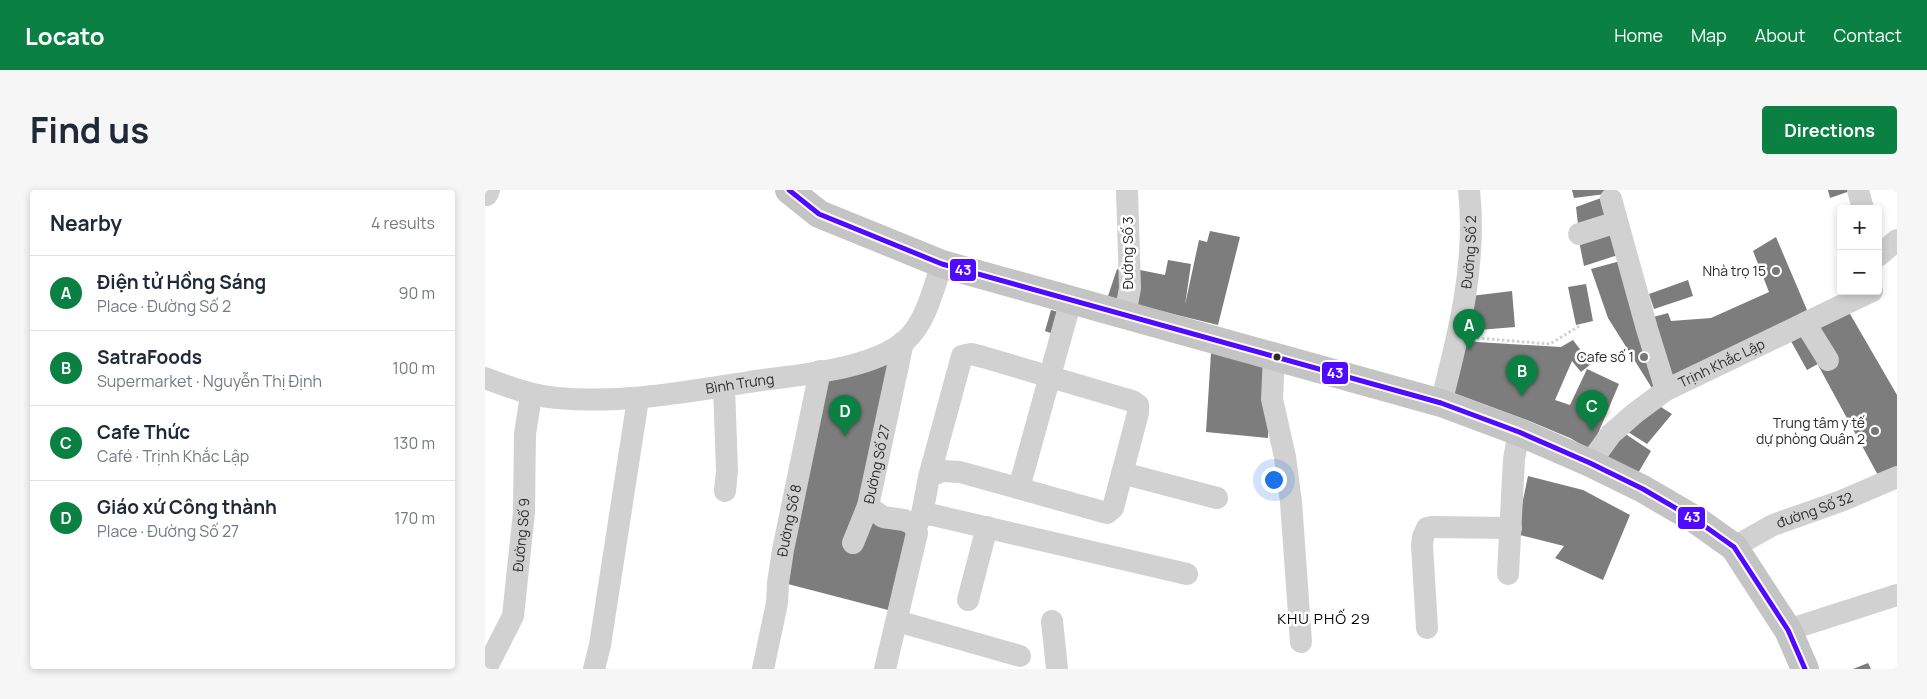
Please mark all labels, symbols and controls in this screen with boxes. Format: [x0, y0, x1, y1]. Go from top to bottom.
text: Locato [25, 19, 105, 52]
text: Home [1614, 23, 1663, 47]
text: Map [1691, 23, 1727, 47]
text: About [1755, 23, 1805, 47]
text: Contact [1833, 23, 1902, 47]
text: Find us [30, 106, 149, 154]
button: Directions [1762, 106, 1897, 154]
map controls [1837, 205, 1882, 295]
button: + [1837, 205, 1882, 250]
text: Nearby [50, 209, 122, 237]
text: 4 results [371, 212, 435, 234]
street label: Đường Số 2 [1456, 215, 1480, 290]
street label: Đường Số 3 [1118, 216, 1137, 290]
button: − [1837, 250, 1882, 295]
line badge: 43 [949, 258, 977, 282]
text: 43 [955, 260, 971, 279]
place label: Nhà trọ 15 [1702, 261, 1766, 280]
marker: Nhà trọ 15 [1770, 265, 1782, 277]
text: Điện tử Hồng Sáng [97, 269, 266, 295]
text: A [61, 282, 71, 304]
text: 90 m [399, 282, 435, 304]
text: Place · Đường Số 2 [97, 295, 231, 317]
pin: A [1453, 309, 1485, 350]
street label: Trịnh Khắc Lập [1675, 334, 1768, 392]
text: SatraFoods [97, 344, 202, 370]
place label: Cafe số 1 [1577, 347, 1634, 366]
marker: Cafe số 1 [1638, 351, 1650, 363]
unlabelled marker [1272, 352, 1282, 362]
pin: B [1506, 355, 1538, 396]
text: B [61, 357, 71, 379]
text: 100 m [392, 357, 435, 379]
line badge: 43 [1321, 361, 1349, 385]
text: 43 [1327, 363, 1343, 382]
street label: Bình Trưng [704, 369, 775, 398]
text: Supermarket · Nguyễn Thị Định [97, 370, 322, 392]
pin: C [1576, 390, 1608, 431]
pin: D [829, 395, 861, 436]
place label: Trung tâm y tế dự phòng Quân 2 [1756, 413, 1865, 448]
text: Cafe Thức [97, 419, 190, 445]
street label: Đường Số 27 [859, 423, 894, 505]
marker: Trung tâm y tế dự phòng Quân 2 [1869, 425, 1881, 437]
text: C [60, 432, 72, 454]
text: 130 m [393, 432, 435, 454]
text: Café · Trịnh Khắc Lập [97, 445, 249, 467]
your location [1261, 467, 1287, 493]
street label: Đường Số 8 [772, 482, 805, 558]
street label: đường Số 32 [1774, 487, 1856, 532]
text: Giáo xứ Công thành [97, 494, 277, 520]
street label: Đường Số 9 [508, 498, 533, 573]
line badge: 43 [1677, 506, 1706, 530]
text: D [60, 507, 72, 529]
text: 170 m [394, 507, 435, 529]
text: 43 [1684, 507, 1700, 526]
text: Place · Đường Số 27 [97, 520, 239, 542]
district label: KHU PHỐ 29 [1277, 608, 1371, 629]

